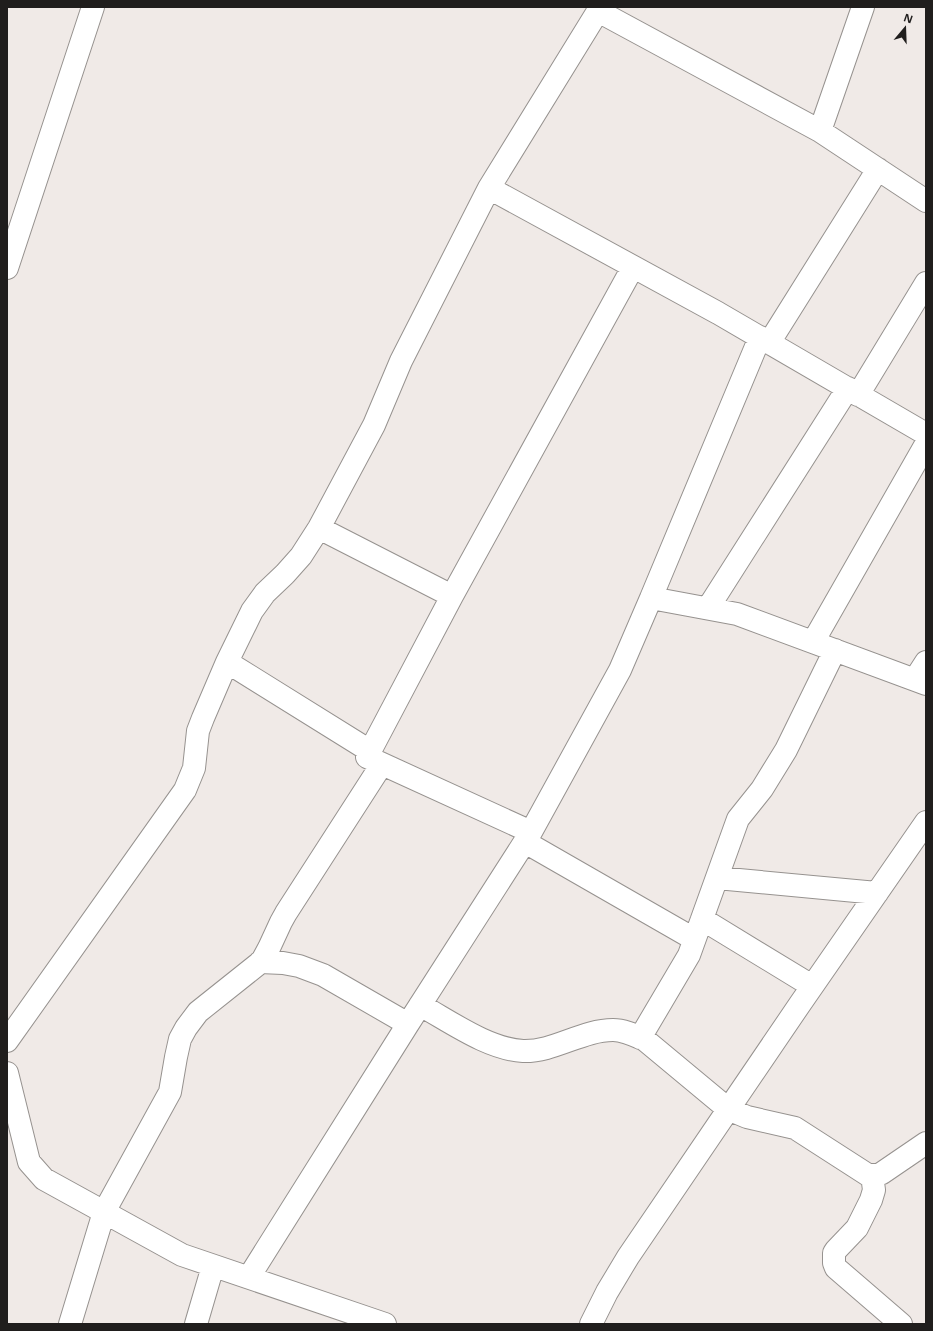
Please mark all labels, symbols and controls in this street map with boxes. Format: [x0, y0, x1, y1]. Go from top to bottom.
north arrow [885, 8, 925, 48]
text: N [902, 10, 915, 27]

